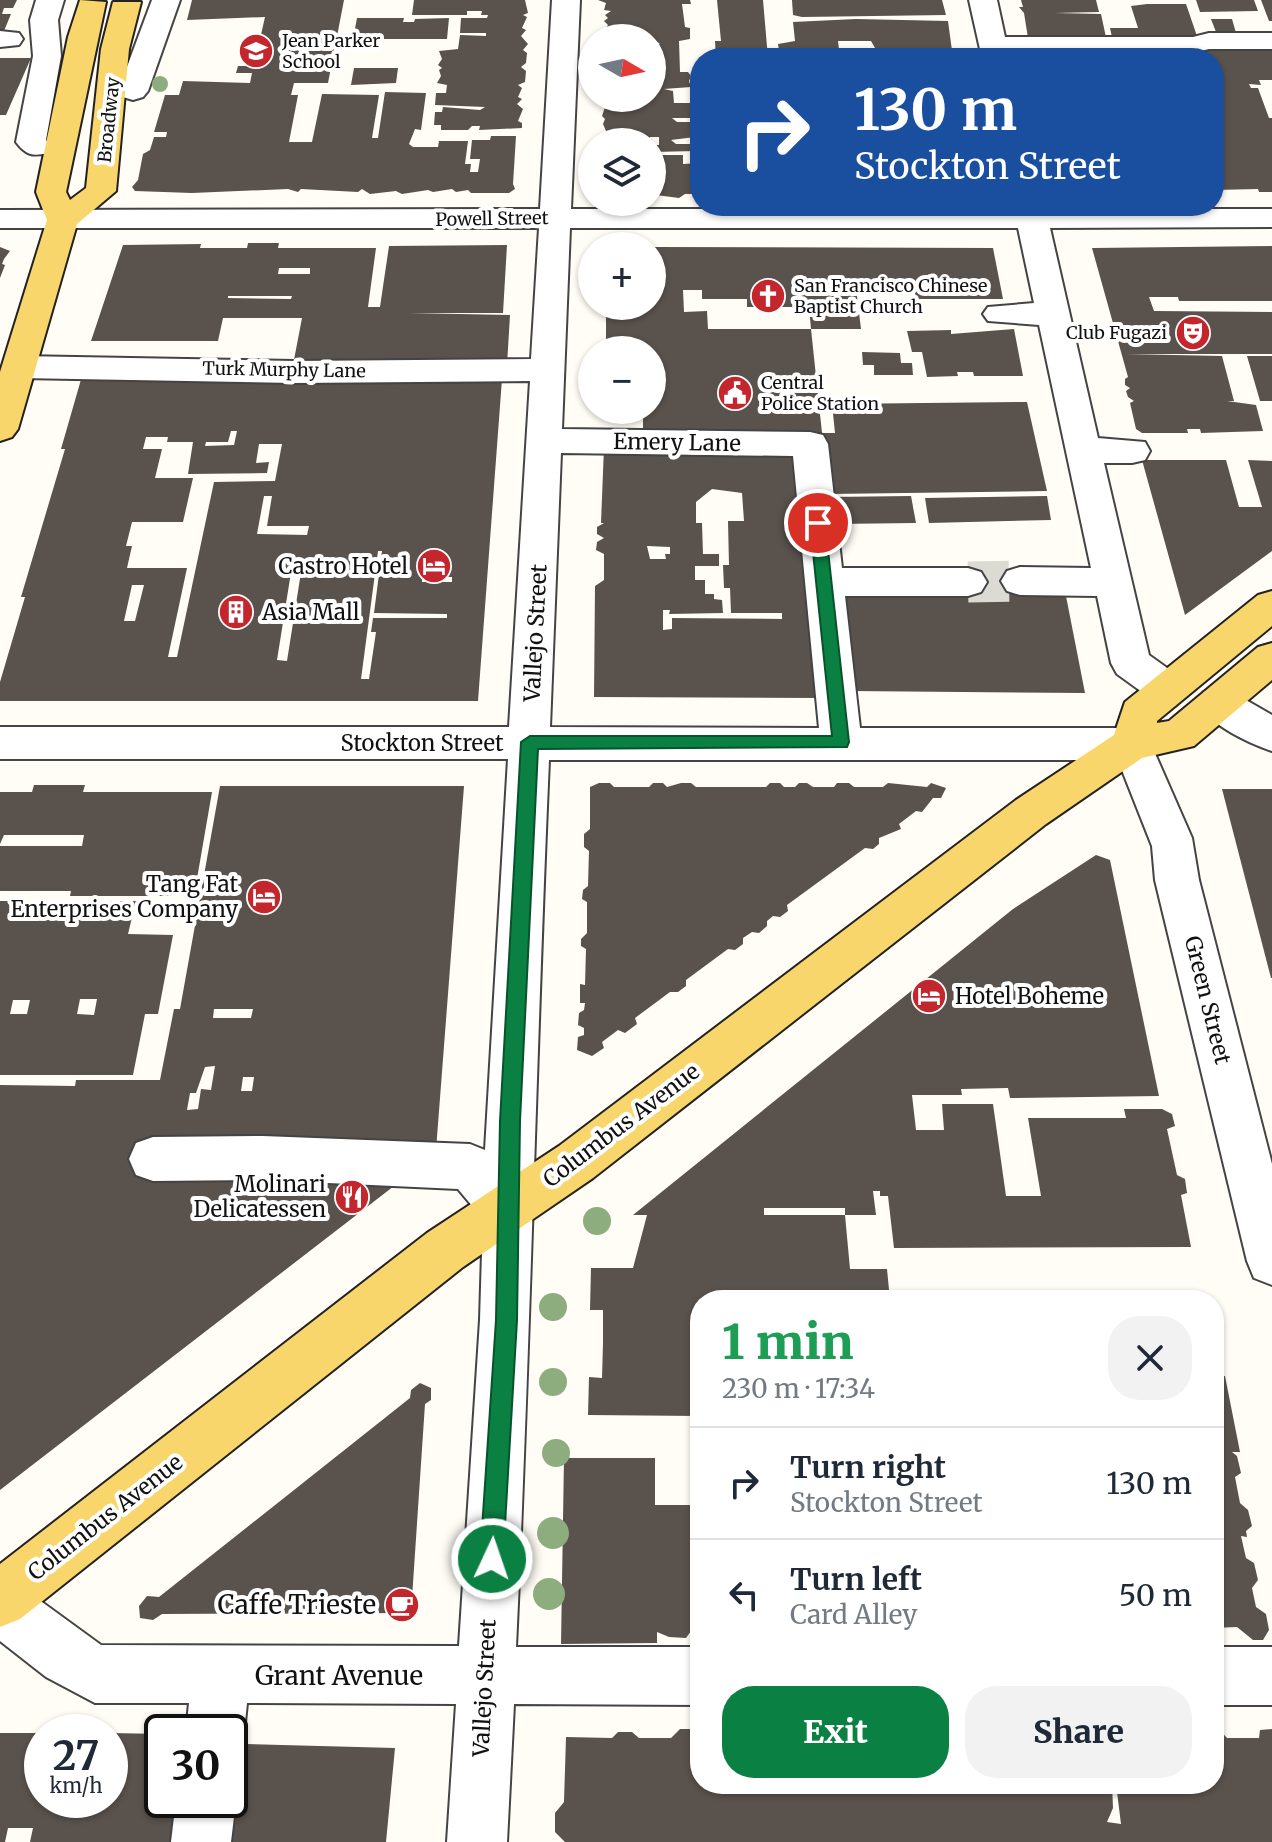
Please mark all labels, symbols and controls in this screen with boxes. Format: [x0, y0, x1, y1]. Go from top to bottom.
north arrow [578, 24, 666, 112]
map controls [578, 24, 666, 424]
place label: Jean Parker School [281, 29, 380, 73]
school or university icon: Jean Parker School [237, 32, 275, 70]
text: 130 m [854, 75, 1017, 145]
street label: Broadway [93, 76, 124, 164]
icon: right [722, 80, 826, 184]
button: layers [578, 128, 666, 216]
text: Stockton Street [854, 144, 1121, 189]
street label: Powell Street [435, 206, 549, 231]
button: + [578, 232, 666, 320]
place label: San Francisco Chinese Baptist Church [794, 274, 987, 318]
church icon: San Francisco Chinese Baptist Church [749, 277, 787, 315]
theatre icon: Club Fugazi [1174, 314, 1212, 352]
place label: Club Fugazi [1066, 321, 1167, 344]
button: − [578, 336, 666, 424]
street label: Turk Murphy Lane [202, 357, 366, 382]
place label: Central Police Station [761, 371, 879, 415]
public building icon: Central Police Station [716, 374, 754, 412]
street label: Emery Lane [613, 427, 741, 457]
pin [784, 489, 852, 557]
icon: arrive [796, 501, 840, 545]
hotel icon: Castro Hotel [415, 547, 453, 585]
place label: Castro Hotel [278, 552, 408, 580]
street label: Vallejo Street [517, 563, 553, 704]
building icon: Asia Mall [217, 593, 255, 631]
place label: Asia Mall [261, 598, 360, 626]
street label: Stockton Street [341, 729, 504, 757]
place label: Tang Fat Enterprises Company [10, 870, 238, 923]
hotel icon: Tang Fat Enterprises Company [245, 878, 283, 916]
street label: Green Street [1179, 933, 1238, 1067]
hotel icon: Hotel Boheme [910, 977, 948, 1015]
place label: Hotel Boheme [955, 982, 1104, 1010]
street label: Columbus Avenue [537, 1057, 705, 1193]
place label: Molinari Delicatessen [194, 1170, 326, 1223]
restaurant icon: Molinari Delicatessen [333, 1178, 371, 1216]
text: 1 min [722, 1312, 854, 1372]
button: close [1108, 1316, 1192, 1400]
text: 230 m · 17:34 [722, 1372, 875, 1405]
street label: Columbus Avenue [22, 1448, 188, 1586]
text: Turn right [790, 1448, 946, 1486]
icon: right [722, 1461, 766, 1505]
text: 130 m [1106, 1464, 1192, 1502]
text: Stockton Street [790, 1486, 983, 1519]
position arrow [450, 1517, 534, 1601]
text: Turn left [790, 1560, 922, 1598]
icon: left [722, 1573, 766, 1617]
text: 50 m [1119, 1576, 1192, 1614]
cafe icon: Caffe Trieste [383, 1586, 421, 1624]
place label: Caffe Trieste [218, 1588, 376, 1621]
text: Card Alley [790, 1598, 917, 1631]
street label: Vallejo Street [466, 1618, 502, 1759]
street label: Grant Avenue [255, 1659, 423, 1692]
button: Exit [722, 1686, 949, 1778]
button: Share [965, 1686, 1192, 1778]
speed limit sign: 30 [144, 1714, 248, 1818]
text: 27 [53, 1731, 99, 1781]
text: km/h [50, 1773, 102, 1798]

